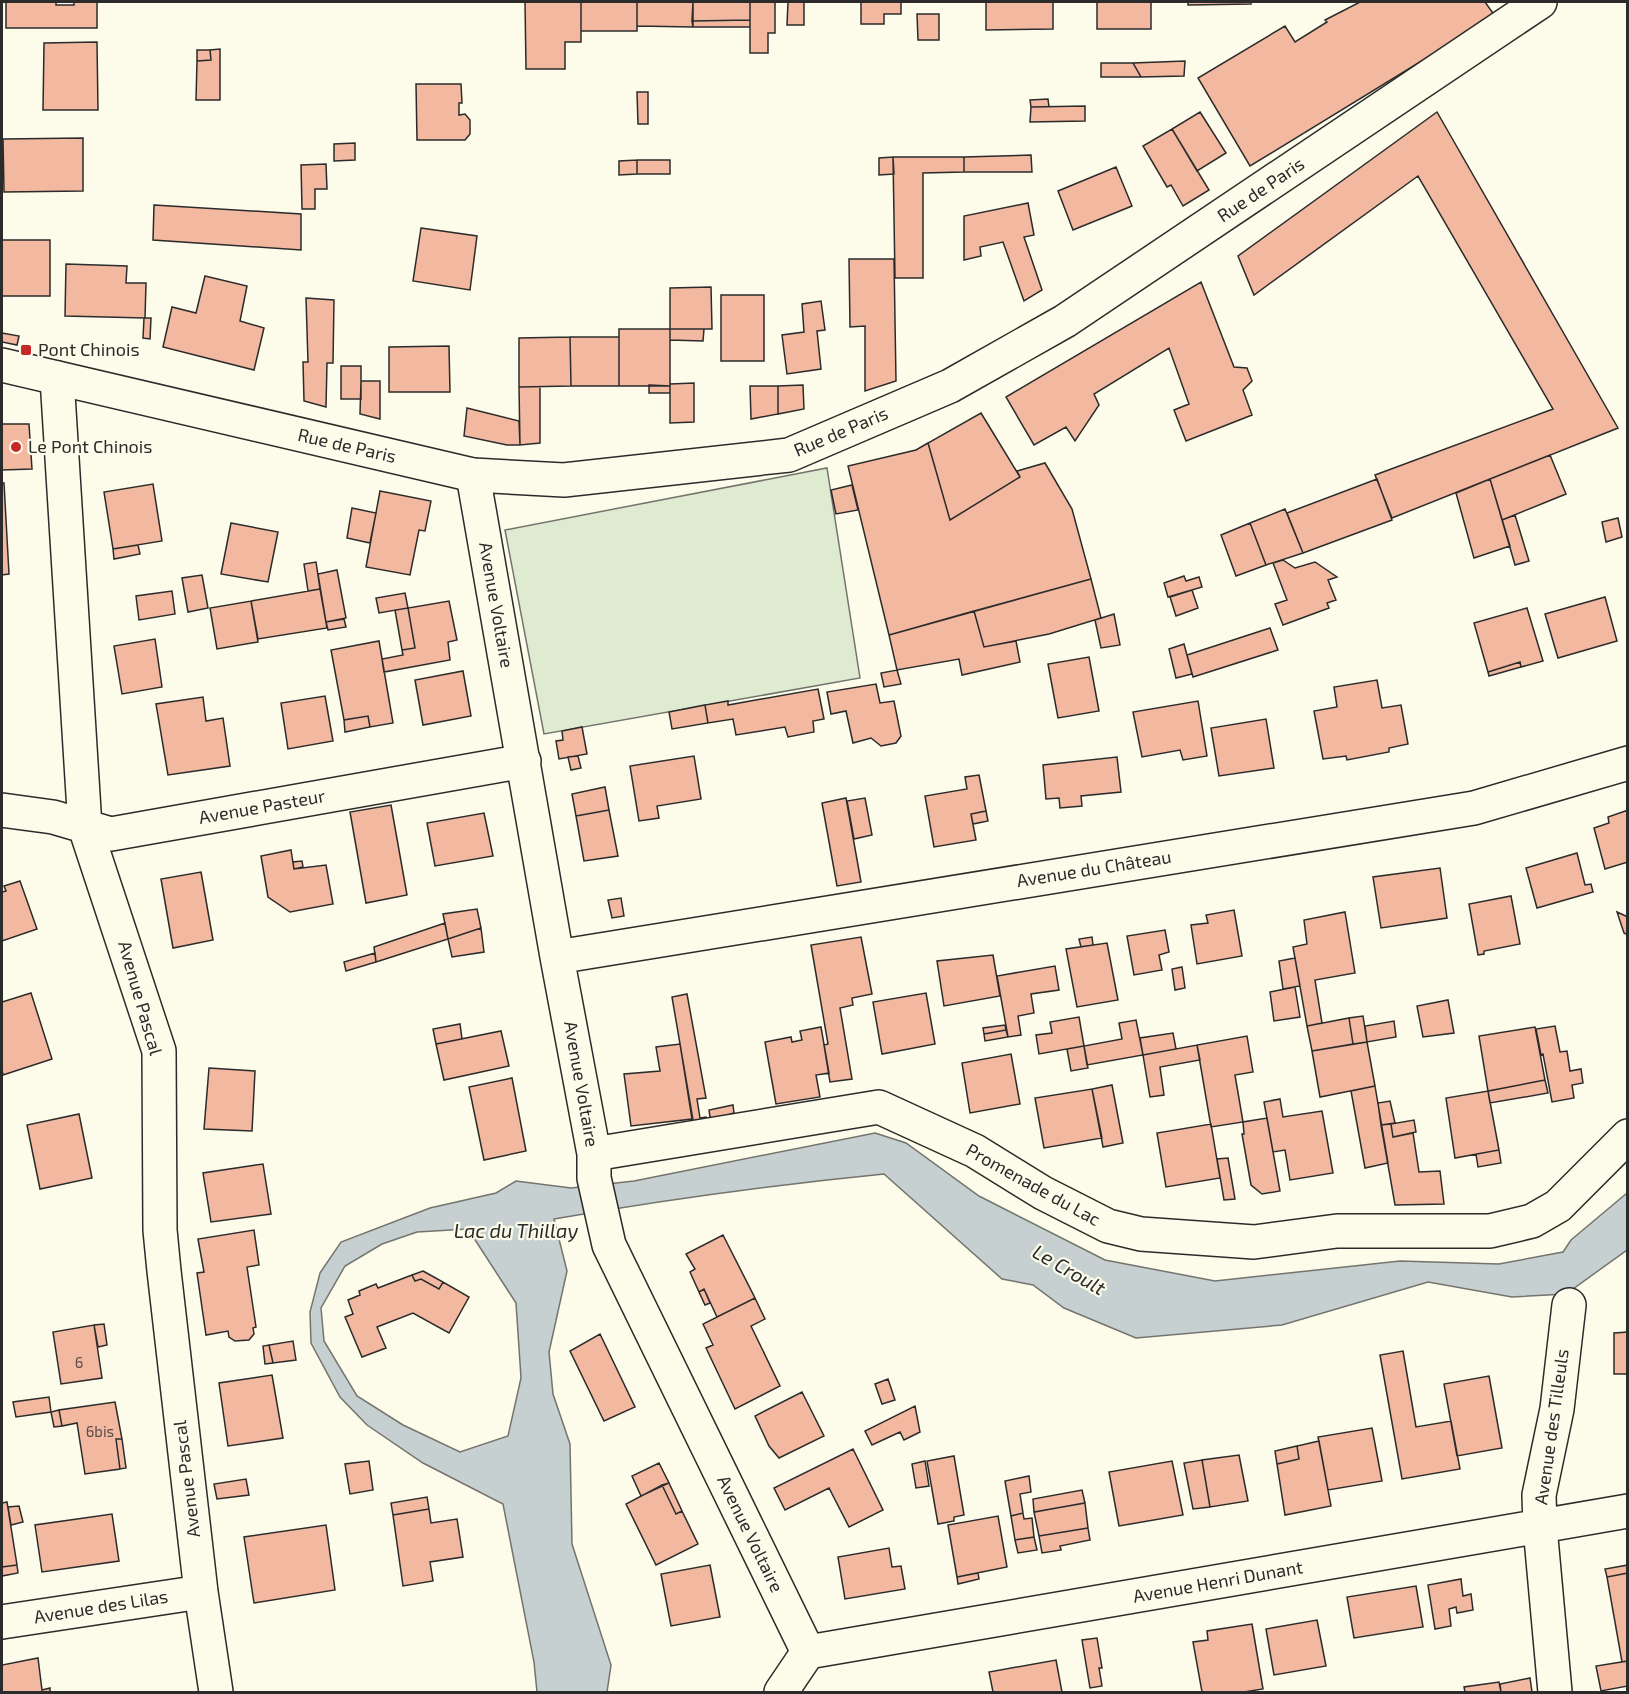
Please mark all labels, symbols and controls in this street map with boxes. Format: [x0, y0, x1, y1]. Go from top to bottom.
street label: Rue de Paris [1213, 152, 1308, 226]
place label: Pont Chinois [38, 338, 140, 360]
marker: Pont Chinois [19, 343, 33, 357]
street label: Rue de Paris [790, 401, 891, 461]
street label: Rue de Paris [296, 423, 399, 467]
place label: Le Pont Chinois [28, 435, 152, 457]
marker: Le Pont Chinois [9, 440, 23, 454]
street label: Avenue Voltaire [475, 540, 519, 670]
street label: Avenue Pasteur [197, 784, 327, 828]
street label: Avenue du Château [1015, 845, 1173, 891]
street label: Avenue Pascal [114, 938, 168, 1058]
street label: Avenue Voltaire [560, 1019, 604, 1149]
street label: Promenade du Lac [963, 1138, 1105, 1230]
water label: Lac du Thillay [454, 1218, 578, 1243]
water label: Le Croult [1029, 1239, 1111, 1300]
street label: Avenue des Tilleuls [1529, 1348, 1573, 1506]
house number: 6 [75, 1353, 83, 1371]
street label: Avenue Pascal [168, 1419, 204, 1539]
house number: 6bis [86, 1422, 114, 1440]
street label: Avenue Voltaire [713, 1471, 789, 1596]
street label: Avenue Henri Dunant [1131, 1555, 1305, 1607]
street label: Avenue des Lilas [32, 1585, 170, 1627]

